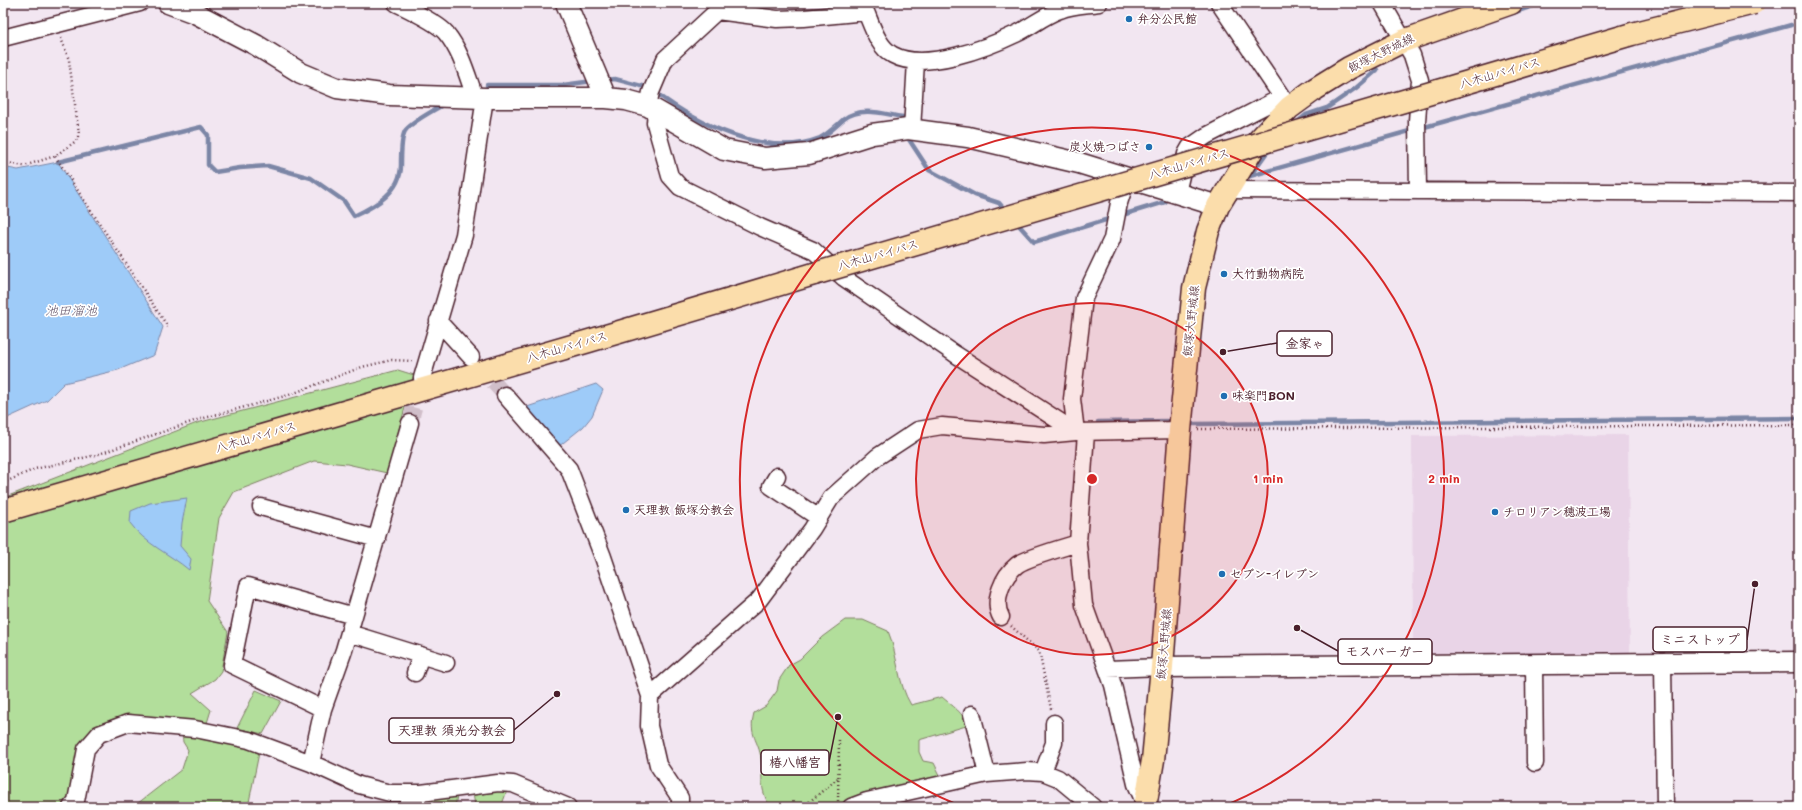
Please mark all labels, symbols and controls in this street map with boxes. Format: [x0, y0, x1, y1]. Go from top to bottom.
place label: 弁分公民館 [1137, 10, 1197, 26]
marker: 弁分公民館 [1124, 14, 1134, 24]
street label: 飯塚大野城線 [1345, 29, 1416, 75]
street label: 八木山バイパス [1457, 53, 1542, 91]
place label: 炭火焼つばさ [1069, 138, 1141, 154]
marker: 炭火焼つばさ [1144, 142, 1154, 152]
street label: 八木山バイパス [1146, 144, 1231, 182]
street label: 八木山バイパス [835, 235, 920, 273]
place label: 大竹動物病院 [1232, 265, 1304, 281]
marker: 大竹動物病院 [1219, 269, 1229, 279]
street label: 飯塚大野城線 [1178, 284, 1202, 358]
water label: 池田溜池 [45, 301, 98, 318]
street label: 八木山バイパス [524, 327, 609, 365]
callout: 金家ゃ [1277, 331, 1332, 356]
text: 金家ゃ [1285, 334, 1325, 351]
place label: 味楽門BON [1232, 387, 1295, 403]
marker: 味楽門BON [1219, 391, 1229, 401]
street label: 八木山バイパス [213, 417, 298, 455]
text: 1 min [1253, 470, 1283, 486]
text: 2 min [1428, 470, 1460, 486]
centre of rings [1085, 472, 1099, 486]
place label: 天理教 飯塚分教会 [634, 501, 734, 517]
place label: チロリアン穂波工場 [1503, 503, 1611, 519]
marker: 天理教 飯塚分教会 [621, 505, 631, 515]
marker: チロリアン穂波工場 [1490, 507, 1500, 517]
place label: セブン-イレブン [1230, 565, 1319, 581]
marker: セブン-イレブン [1217, 569, 1227, 579]
street label: 飯塚大野城線 [1152, 607, 1174, 680]
callout: ミニストップ [1653, 627, 1747, 652]
text: ミニストップ [1660, 630, 1740, 647]
callout: モスバーガー [1338, 639, 1432, 664]
text: モスバーガー [1346, 642, 1424, 659]
callout: 天理教 須光分教会 [389, 718, 514, 743]
text: 天理教 須光分教会 [398, 721, 506, 738]
callout: 椿八幡宮 [761, 750, 829, 775]
text: 椿八幡宮 [769, 753, 821, 770]

